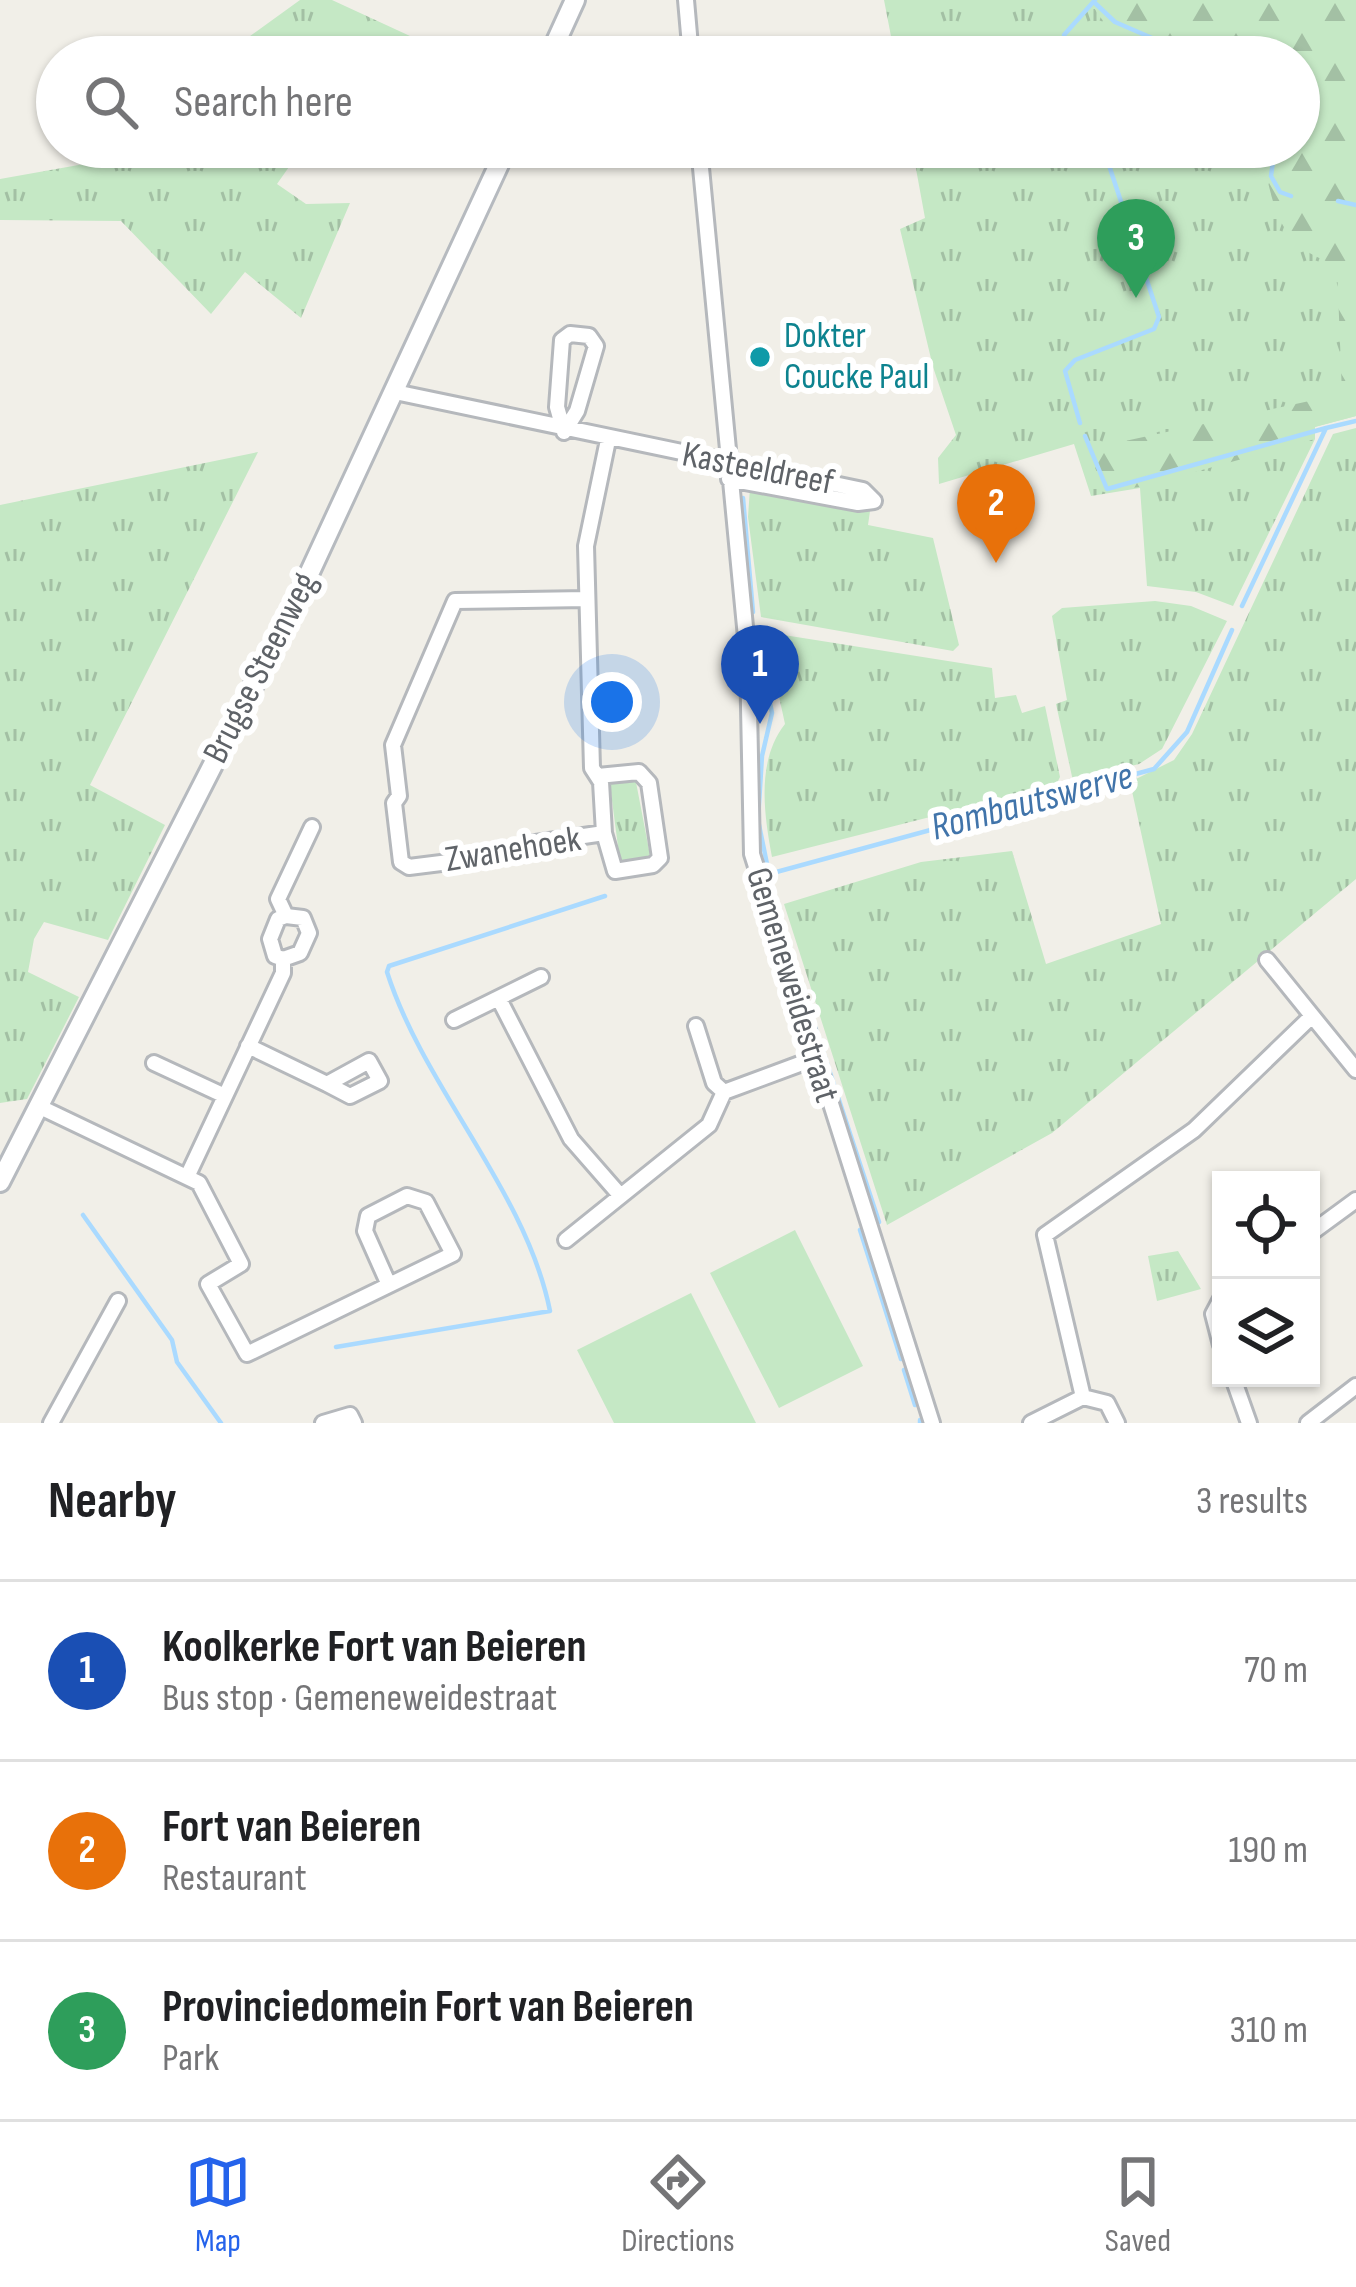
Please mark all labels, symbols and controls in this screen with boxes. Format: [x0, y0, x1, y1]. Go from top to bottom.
search box [36, 36, 1320, 168]
icon: search [78, 69, 144, 135]
text: Search here [174, 75, 353, 130]
pin: 3 [1097, 199, 1175, 298]
place label: Dokter Coucke Paul [784, 315, 929, 399]
marker: Dokter Coucke Paul [747, 344, 773, 370]
street label: Kasteeldreef [679, 433, 838, 505]
pin: 2 [957, 464, 1035, 563]
street label: Brugse Steenweg [195, 565, 327, 771]
pin: 1 [721, 625, 799, 724]
your location [582, 672, 642, 732]
water label: Rombautswerve [926, 753, 1138, 851]
street label: Zwanehoek [442, 818, 584, 882]
street label: Gemeneweidestraat [736, 863, 848, 1107]
map controls [1212, 1171, 1320, 1387]
button: locate [1212, 1171, 1320, 1279]
button: layers [1212, 1279, 1320, 1387]
text: Nearby [48, 1471, 177, 1532]
text: 3 results [1196, 1478, 1308, 1525]
text: Koolkerke Fort van Beieren [162, 1620, 587, 1675]
text: 1 [79, 1647, 95, 1694]
text: 70 m [1244, 1647, 1308, 1694]
text: Bus stop · Gemeneweidestraat [162, 1675, 557, 1722]
text: Fort van Beieren [162, 1800, 421, 1855]
text: 2 [78, 1827, 96, 1874]
text: 190 m [1228, 1827, 1308, 1874]
text: Restaurant [162, 1855, 307, 1902]
text: Provinciedomein Fort van Beieren [162, 1980, 694, 2035]
text: 3 [78, 2007, 96, 2054]
text: 310 m [1229, 2007, 1308, 2054]
text: Park [162, 2035, 219, 2082]
tab: Map [185, 2149, 251, 2261]
tab: Directions [621, 2149, 735, 2261]
tab: Saved [1105, 2149, 1171, 2261]

